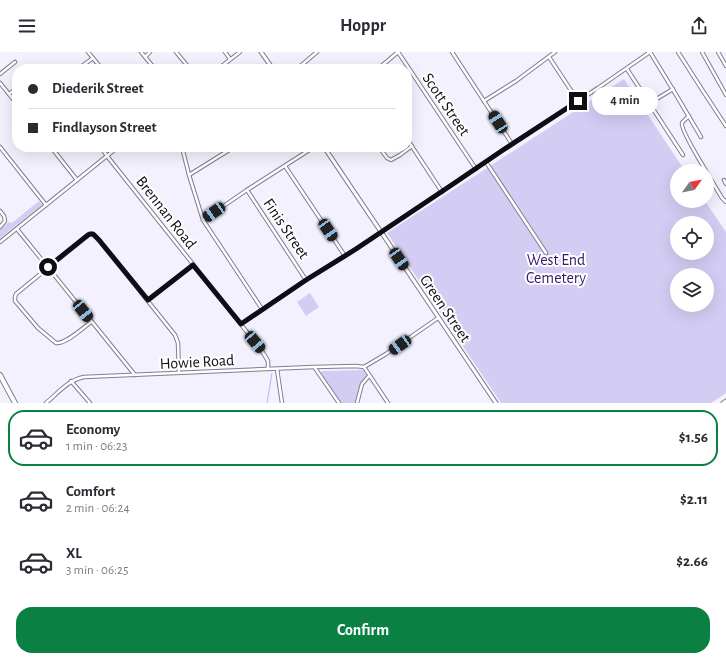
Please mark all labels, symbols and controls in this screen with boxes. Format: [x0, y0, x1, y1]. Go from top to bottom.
icon: menu [16, 15, 38, 37]
icon: share [688, 15, 710, 37]
text: Hoppr [340, 17, 386, 35]
street label: Scott Street [419, 70, 473, 139]
text: Diederik Street [52, 81, 144, 96]
callout: 4 min [592, 87, 658, 115]
route end [569, 92, 587, 110]
text: 4 min [610, 94, 640, 107]
car [486, 109, 510, 135]
text: Findlayson Street [52, 120, 157, 135]
north arrow [670, 164, 714, 208]
map controls [670, 164, 714, 312]
street label: Brennan Road [133, 173, 199, 252]
street label: Finis Street [260, 195, 312, 262]
car [201, 200, 227, 224]
button: locate [670, 216, 714, 260]
car [316, 217, 340, 243]
car [387, 246, 411, 272]
park label: West End Cemetery [526, 252, 586, 287]
route start [39, 258, 57, 276]
button: layers [670, 268, 714, 312]
street label: Green Street [417, 272, 474, 345]
car [71, 298, 95, 324]
car [243, 329, 267, 355]
car [387, 333, 413, 357]
street label: Howie Road [159, 352, 235, 372]
icon: car [18, 420, 54, 456]
text: Economy [66, 422, 120, 437]
text: $1.56 [679, 430, 708, 445]
text: 1 min · 06:23 [66, 440, 127, 453]
icon: car [18, 482, 54, 518]
text: Comfort [66, 484, 115, 499]
text: $2.11 [680, 492, 708, 507]
text: 2 min · 06:24 [66, 502, 130, 515]
icon: car [18, 544, 54, 580]
text: XL [66, 546, 82, 561]
text: $2.66 [676, 554, 708, 569]
text: 3 min · 06:25 [66, 564, 128, 577]
button: Confirm [16, 607, 710, 653]

